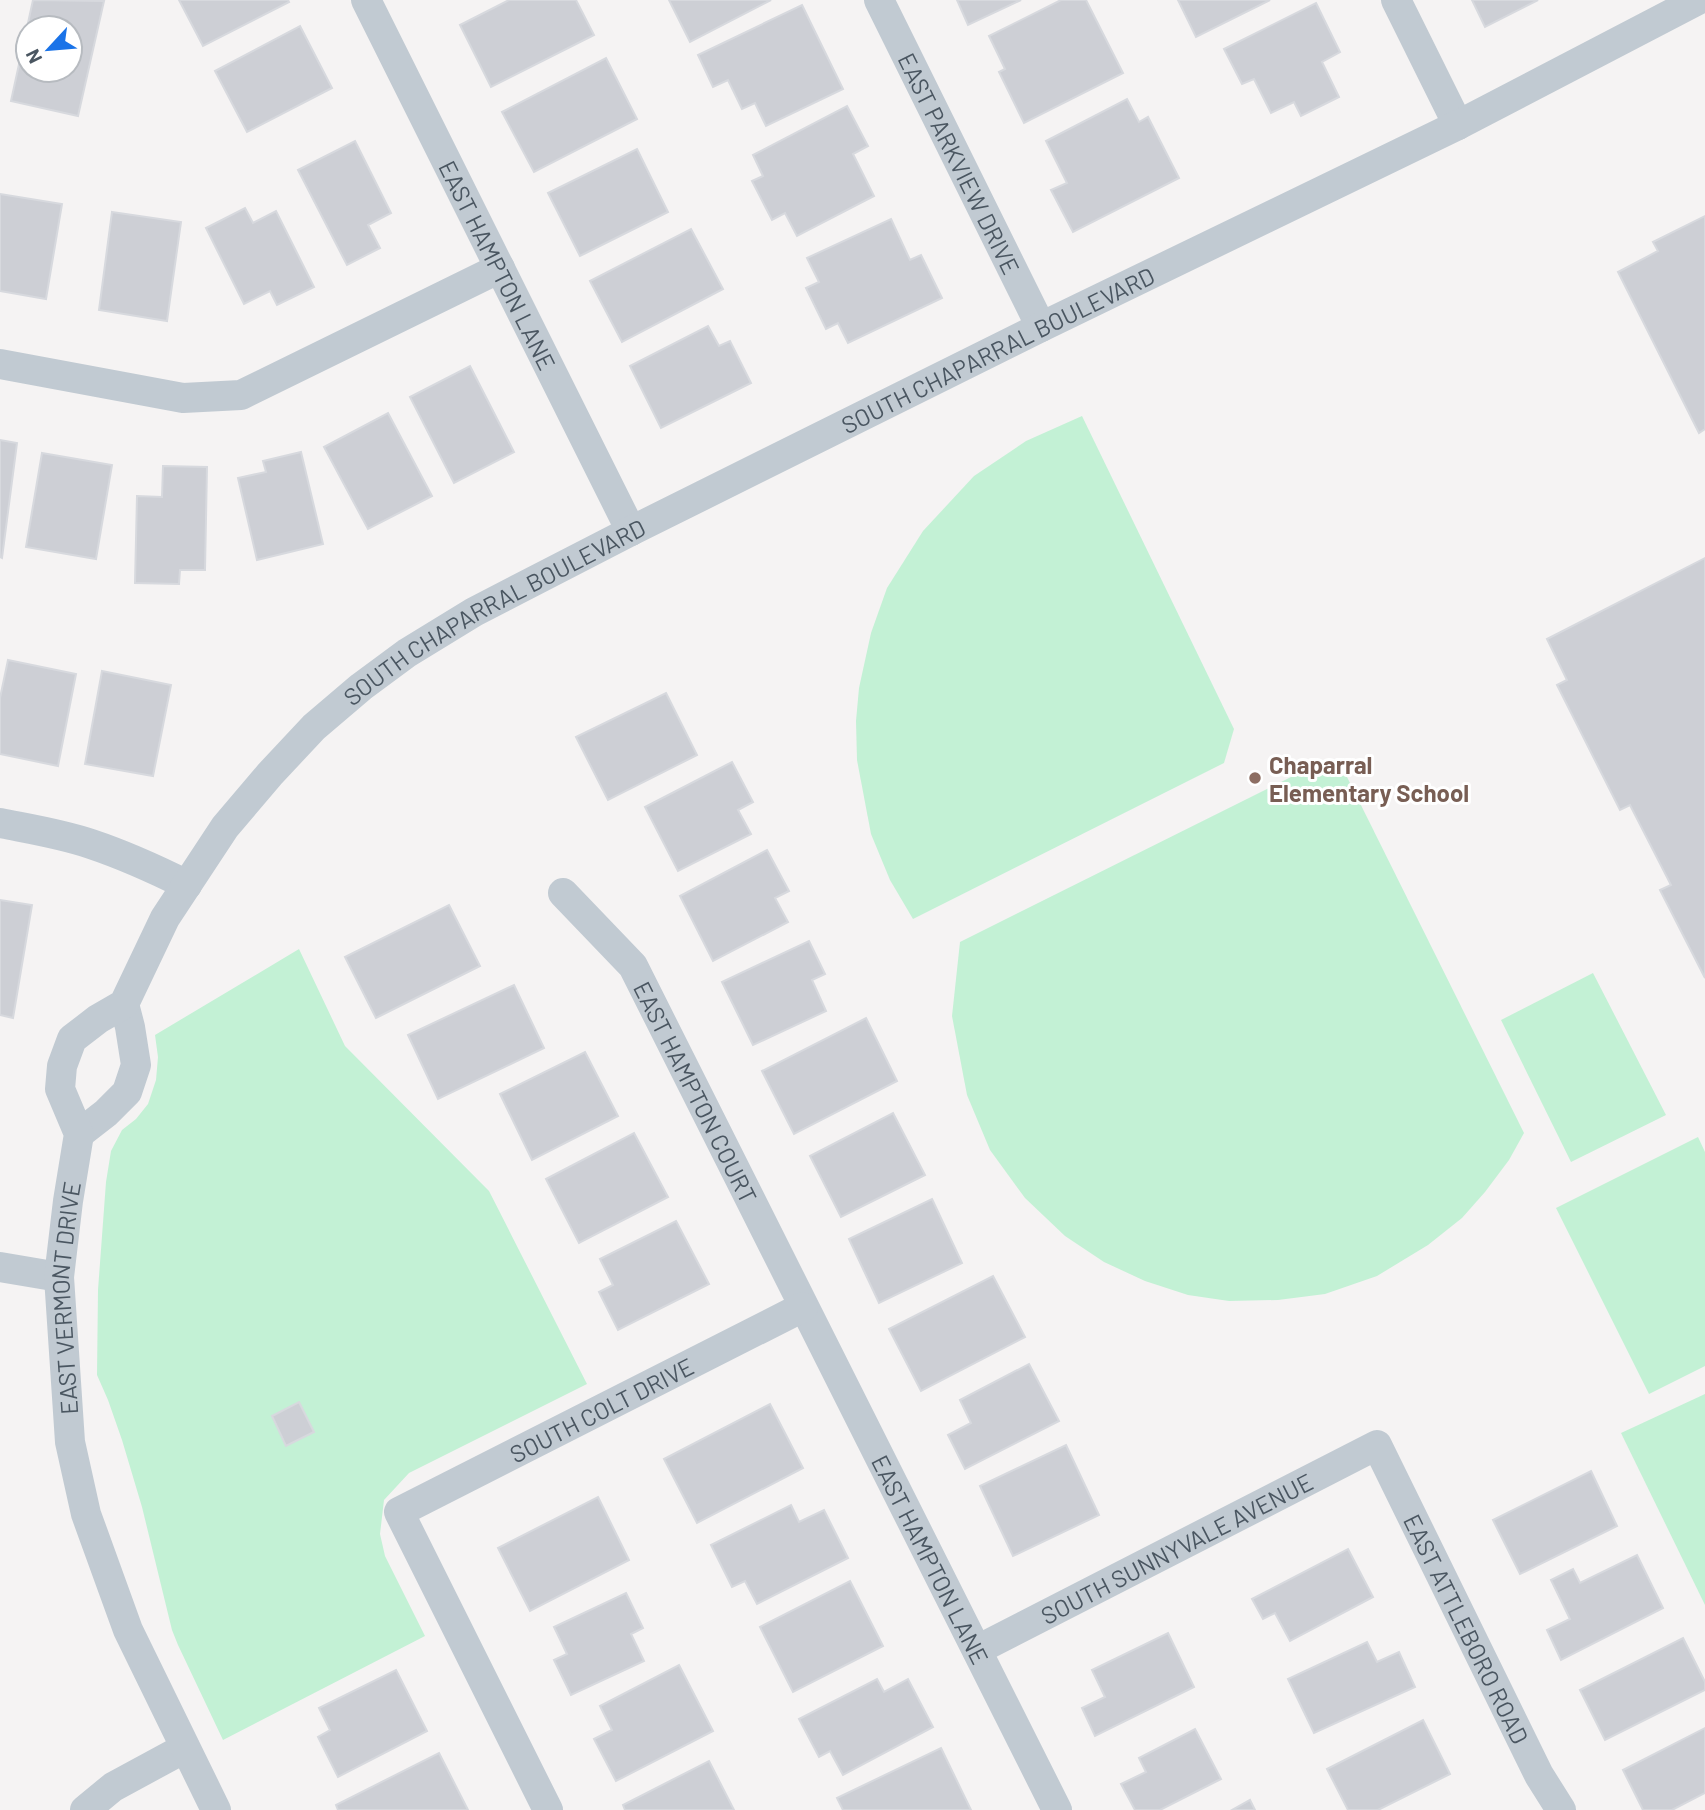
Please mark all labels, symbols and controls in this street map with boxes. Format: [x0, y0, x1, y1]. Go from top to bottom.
north arrow [14, 14, 84, 84]
text: N [20, 46, 46, 67]
street label: EAST PARKVIEW DRIVE [893, 48, 1027, 278]
street label: EAST HAMPTON LANE [434, 155, 563, 374]
street label: SOUTH CHAPARRAL BOULEVARD [836, 260, 1159, 439]
street label: SOUTH CHAPARRAL BOULEVARD [337, 512, 650, 711]
place label: Chaparral Elementary School [1269, 750, 1469, 807]
marker: Chaparral Elementary School [1247, 770, 1263, 786]
street label: EAST HAMPTON COURT [629, 976, 764, 1207]
street label: EAST VERMONT DRIVE [44, 1179, 86, 1416]
street label: SOUTH COLT DRIVE [505, 1351, 698, 1468]
street label: EAST HAMPTON LANE [866, 1450, 996, 1669]
street label: SOUTH SUNNYVALE AVENUE [1036, 1466, 1317, 1630]
street label: EAST ATTLEBORO ROAD [1399, 1509, 1536, 1748]

